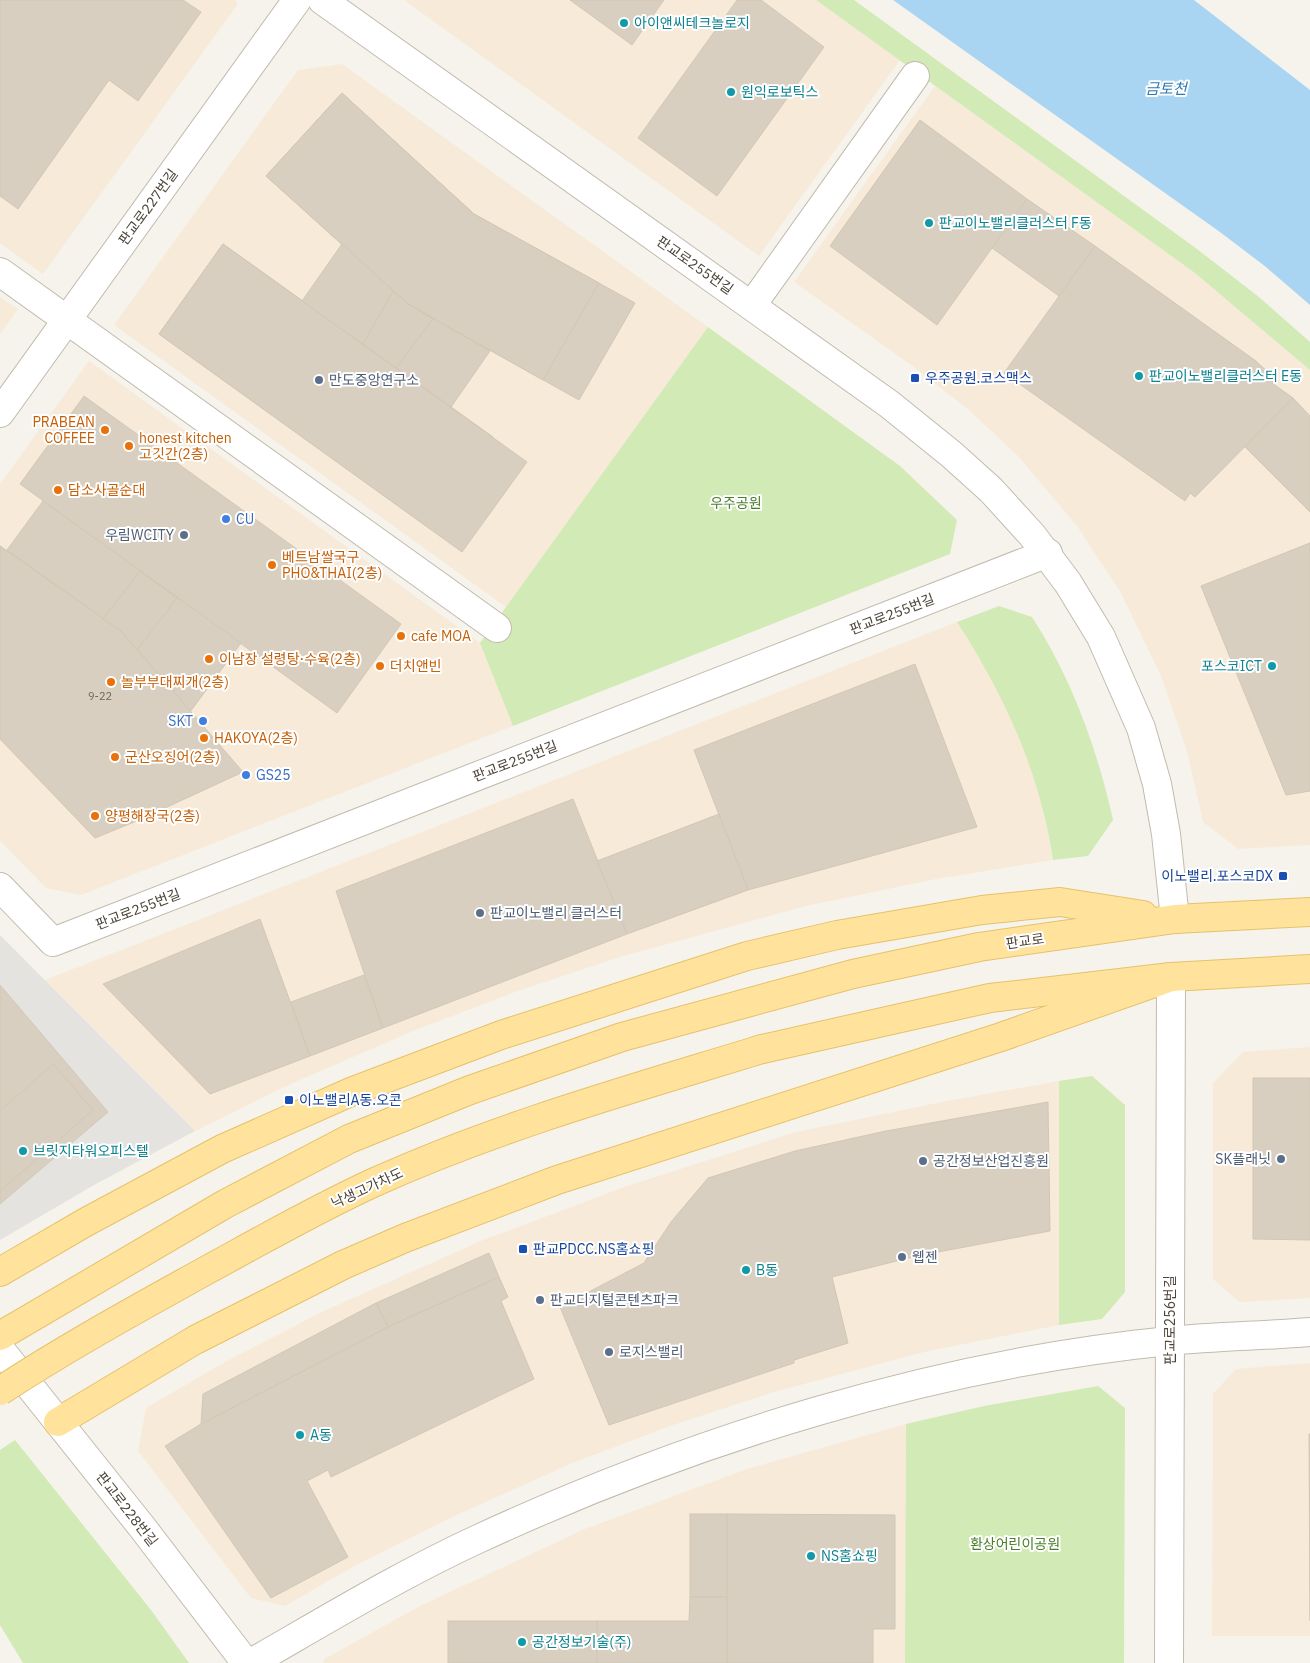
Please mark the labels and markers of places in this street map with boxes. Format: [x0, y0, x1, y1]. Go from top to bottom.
place label: 아이앤씨테크놀로지 [634, 14, 750, 32]
marker: 아이앤씨테크놀로지 [618, 17, 630, 29]
place label: 원익로보틱스 [741, 83, 818, 101]
marker: 원익로보틱스 [725, 86, 737, 98]
place label: 판교이노밸리클러스터 F동 [939, 214, 1092, 232]
marker: 판교이노밸리클러스터 F동 [923, 217, 935, 229]
place label: 판교이노밸리클러스터 E동 [1149, 367, 1302, 385]
place label: 우주공원.코스맥스 [925, 369, 1032, 387]
marker: 판교이노밸리클러스터 E동 [1133, 370, 1145, 382]
place label: 만도중앙연구소 [329, 371, 419, 389]
marker: 우주공원.코스맥스 [909, 372, 921, 384]
marker: 만도중앙연구소 [313, 374, 325, 386]
place label: PRABEAN COFFEE [32, 413, 95, 447]
marker: PRABEAN COFFEE [99, 424, 111, 436]
place label: honest kitchen 고깃간(2층) [139, 429, 232, 463]
marker: honest kitchen 고깃간(2층) [123, 440, 135, 452]
place label: 담소사골순대 [68, 481, 145, 499]
marker: 담소사골순대 [52, 484, 64, 496]
place label: CU [236, 510, 254, 528]
marker: CU [220, 513, 232, 525]
place label: 우림WCITY [105, 526, 175, 544]
marker: 우림WCITY [178, 529, 190, 541]
place label: 베트남쌀국구 PHO&THAI(2층) [282, 548, 382, 582]
marker: 베트남쌀국구 PHO&THAI(2층) [266, 559, 278, 571]
place label: cafe MOA [411, 627, 471, 645]
marker: cafe MOA [395, 630, 407, 642]
place label: 이남장 설령탕·수육(2층) [219, 650, 361, 668]
marker: 이남장 설령탕·수육(2층) [203, 653, 215, 665]
place label: 더치앤빈 [390, 657, 442, 675]
place label: 포스코ICT [1201, 657, 1262, 675]
marker: 더치앤빈 [374, 660, 386, 672]
marker: 포스코ICT [1266, 660, 1278, 672]
place label: 놀부부대찌개(2층) [121, 673, 229, 691]
marker: 놀부부대찌개(2층) [105, 676, 117, 688]
place label: SKT [168, 712, 193, 730]
marker: SKT [197, 715, 209, 727]
place label: HAKOYA(2층) [214, 729, 298, 747]
marker: HAKOYA(2층) [198, 732, 210, 744]
place label: 군산오징어(2층) [125, 748, 220, 766]
marker: 군산오징어(2층) [109, 751, 121, 763]
place label: GS25 [256, 766, 291, 784]
marker: GS25 [240, 769, 252, 781]
place label: 양평해장국(2층) [105, 807, 200, 825]
marker: 양평해장국(2층) [89, 810, 101, 822]
place label: 이노밸리.포스코DX [1161, 867, 1273, 885]
marker: 이노밸리.포스코DX [1277, 870, 1289, 882]
place label: 판교이노밸리 클러스터 [490, 904, 622, 922]
marker: 판교이노밸리 클러스터 [474, 907, 486, 919]
place label: 이노밸리A동.오콘 [299, 1091, 402, 1109]
marker: 이노밸리A동.오콘 [283, 1094, 295, 1106]
place label: 브릿지타워오피스텔 [33, 1142, 149, 1160]
marker: 브릿지타워오피스텔 [17, 1145, 29, 1157]
place label: SK플래닛 [1215, 1150, 1271, 1168]
place label: 공간정보산업진흥원 [933, 1152, 1049, 1170]
marker: SK플래닛 [1275, 1153, 1287, 1165]
marker: 공간정보산업진흥원 [917, 1155, 929, 1167]
place label: 판교PDCC.NS홈쇼핑 [533, 1240, 654, 1258]
marker: 판교PDCC.NS홈쇼핑 [517, 1243, 529, 1255]
place label: 웹젠 [912, 1248, 938, 1266]
marker: 웹젠 [896, 1251, 908, 1263]
place label: B동 [756, 1261, 778, 1279]
marker: B동 [740, 1264, 752, 1276]
place label: 판교디지털콘텐츠파크 [550, 1291, 679, 1309]
marker: 판교디지털콘텐츠파크 [534, 1294, 546, 1306]
place label: 로지스밸리 [619, 1343, 683, 1361]
marker: 로지스밸리 [603, 1346, 615, 1358]
place label: A동 [310, 1426, 332, 1444]
marker: A동 [294, 1429, 306, 1441]
place label: NS홈쇼핑 [821, 1547, 878, 1565]
marker: NS홈쇼핑 [805, 1550, 817, 1562]
place label: 공간정보기술(주) [532, 1633, 632, 1651]
marker: 공간정보기술(주) [516, 1636, 528, 1648]

